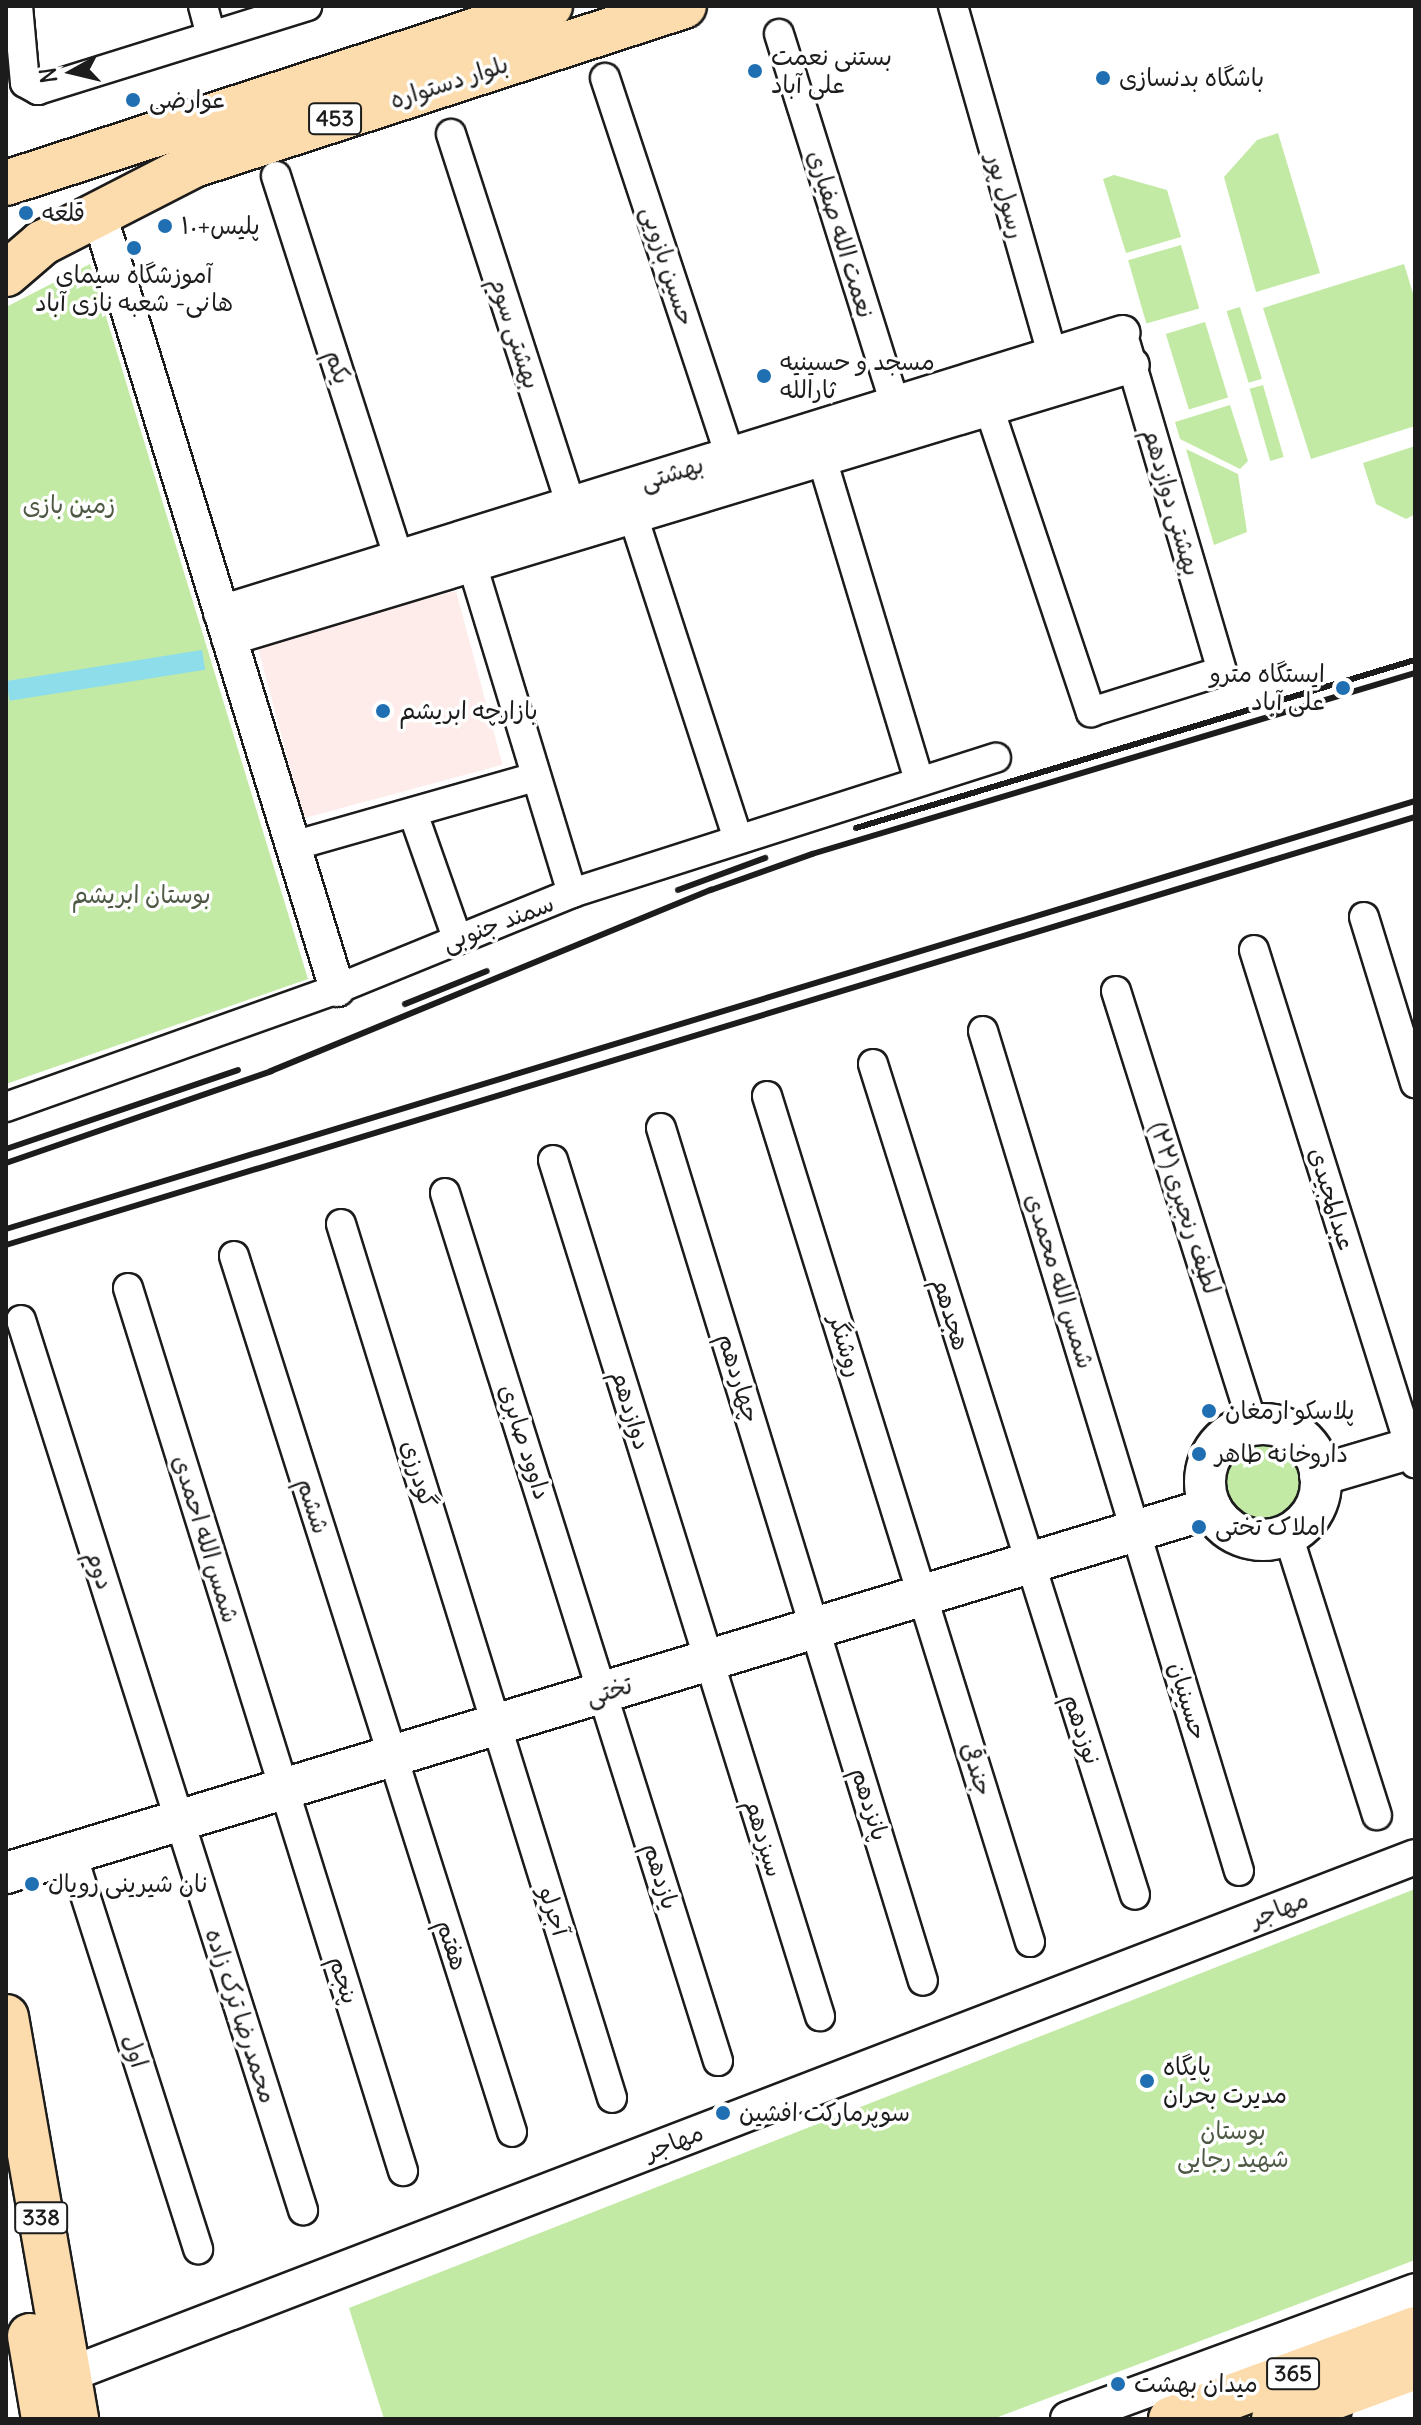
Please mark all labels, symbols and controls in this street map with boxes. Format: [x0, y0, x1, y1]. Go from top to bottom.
north arrow [32, 32, 112, 112]
place label: بستنی نعمت علی آباد [771, 43, 892, 99]
street label: بلوار دستواره [386, 49, 512, 115]
marker: بستنی نعمت علی آباد [746, 62, 764, 80]
place label: باشگاه بدنسازی [1119, 64, 1264, 92]
text: N [33, 66, 63, 85]
marker: باشگاه بدنسازی [1094, 69, 1112, 87]
place label: عوارضی [149, 86, 226, 114]
marker: عوارضی [124, 91, 142, 109]
road number: 453 [307, 101, 363, 137]
street label: نعمت الله صفیاری [802, 147, 880, 321]
street label: رسول پور [980, 150, 1032, 242]
place label: قلعه [42, 199, 85, 227]
street label: حسین بازویی [635, 203, 701, 329]
marker: قلعه [17, 204, 35, 222]
place label: پلیس+۱۰ [181, 212, 260, 240]
marker: پلیس+۱۰ [156, 217, 174, 235]
marker: آموزشگاه سیمای هانی- شعبه نازی آباد [125, 239, 143, 257]
place label: آموزشگاه سیمای هانی- شعبه نازی آباد [35, 261, 233, 317]
street label: بهشتی سوم [483, 274, 547, 392]
street label: یکم [319, 346, 357, 388]
place label: مسجد و حسینیه ثارالله [780, 348, 935, 404]
marker: مسجد و حسینیه ثارالله [755, 367, 773, 385]
street label: بهشتی دوازدهم [1137, 425, 1207, 579]
street label: بهشتی [637, 450, 707, 496]
park label: زمین بازی [23, 491, 115, 519]
place label: ایستگاه مترو علی آباد [1210, 660, 1325, 716]
marker: ایستگاه مترو علی آباد [1332, 677, 1354, 699]
place label: بازارچه ابریشم [399, 697, 538, 725]
marker: بازارچه ابریشم [374, 702, 392, 720]
park label: بوستان ابریشم [71, 881, 211, 909]
street label: سمند جنوبی [438, 889, 558, 957]
street label: لطیف رنجبری (۲۲) [1144, 1118, 1226, 1298]
street label: عبدالمجیدی [1303, 1144, 1361, 1254]
street label: شمس الله محمدی [1020, 1190, 1100, 1372]
street label: هجدهم [926, 1274, 976, 1354]
street label: روشنگر [823, 1311, 869, 1381]
street label: چهاردهم [712, 1330, 766, 1426]
street label: دوازدهم [605, 1367, 657, 1453]
street label: داوود صابری [493, 1381, 557, 1503]
place label: پلاسکو ارمغان [1225, 1397, 1355, 1425]
marker: پلاسکو ارمغان [1200, 1402, 1218, 1420]
street label: گودرزی [395, 1437, 443, 1511]
place label: داروخانه طاهر [1215, 1440, 1348, 1468]
marker: داروخانه طاهر [1190, 1445, 1208, 1463]
street label: شمس الله احمدی [167, 1452, 245, 1626]
street label: ششم [291, 1475, 335, 1537]
place label: املاک تختی [1215, 1513, 1326, 1541]
marker: املاک تختی [1190, 1518, 1208, 1536]
street label: دوم [80, 1547, 120, 1593]
street label: حسینیان [1163, 1659, 1213, 1743]
street label: تختی [582, 1670, 636, 1712]
street label: نوزدهم [1057, 1690, 1107, 1768]
street label: جندقی [955, 1739, 999, 1799]
street label: پانزدهم [845, 1764, 895, 1844]
street label: سیزدهم [739, 1796, 789, 1880]
street label: یازدهم [637, 1839, 685, 1913]
place label: نان شیرینی رویال [48, 1870, 208, 1898]
marker: نان شیرینی رویال [23, 1875, 41, 1893]
street label: آجرلو [533, 1883, 575, 1939]
street label: مهاجر [1246, 1885, 1312, 1933]
street label: هفتم [430, 1916, 474, 1974]
street label: محمدرضا ترک زاده [199, 1925, 283, 2107]
street label: پنجم [323, 1953, 365, 2007]
street label: اول [116, 2031, 154, 2071]
place label: پایگاه مدیرت بحران [1163, 2053, 1287, 2109]
marker: پایگاه مدیرت بحران [1138, 2072, 1156, 2090]
place label: سوپرمارکت افشین [739, 2099, 910, 2127]
marker: سوپرمارکت افشین [714, 2104, 732, 2122]
park label: بوستان شهید رجایی [1177, 2117, 1289, 2173]
street label: مهاجر [641, 2118, 707, 2166]
road number: 338 [13, 2200, 69, 2236]
road number: 365 [1265, 2356, 1321, 2392]
place label: میدان بهشت [1134, 2370, 1258, 2398]
marker: میدان بهشت [1109, 2375, 1127, 2393]

